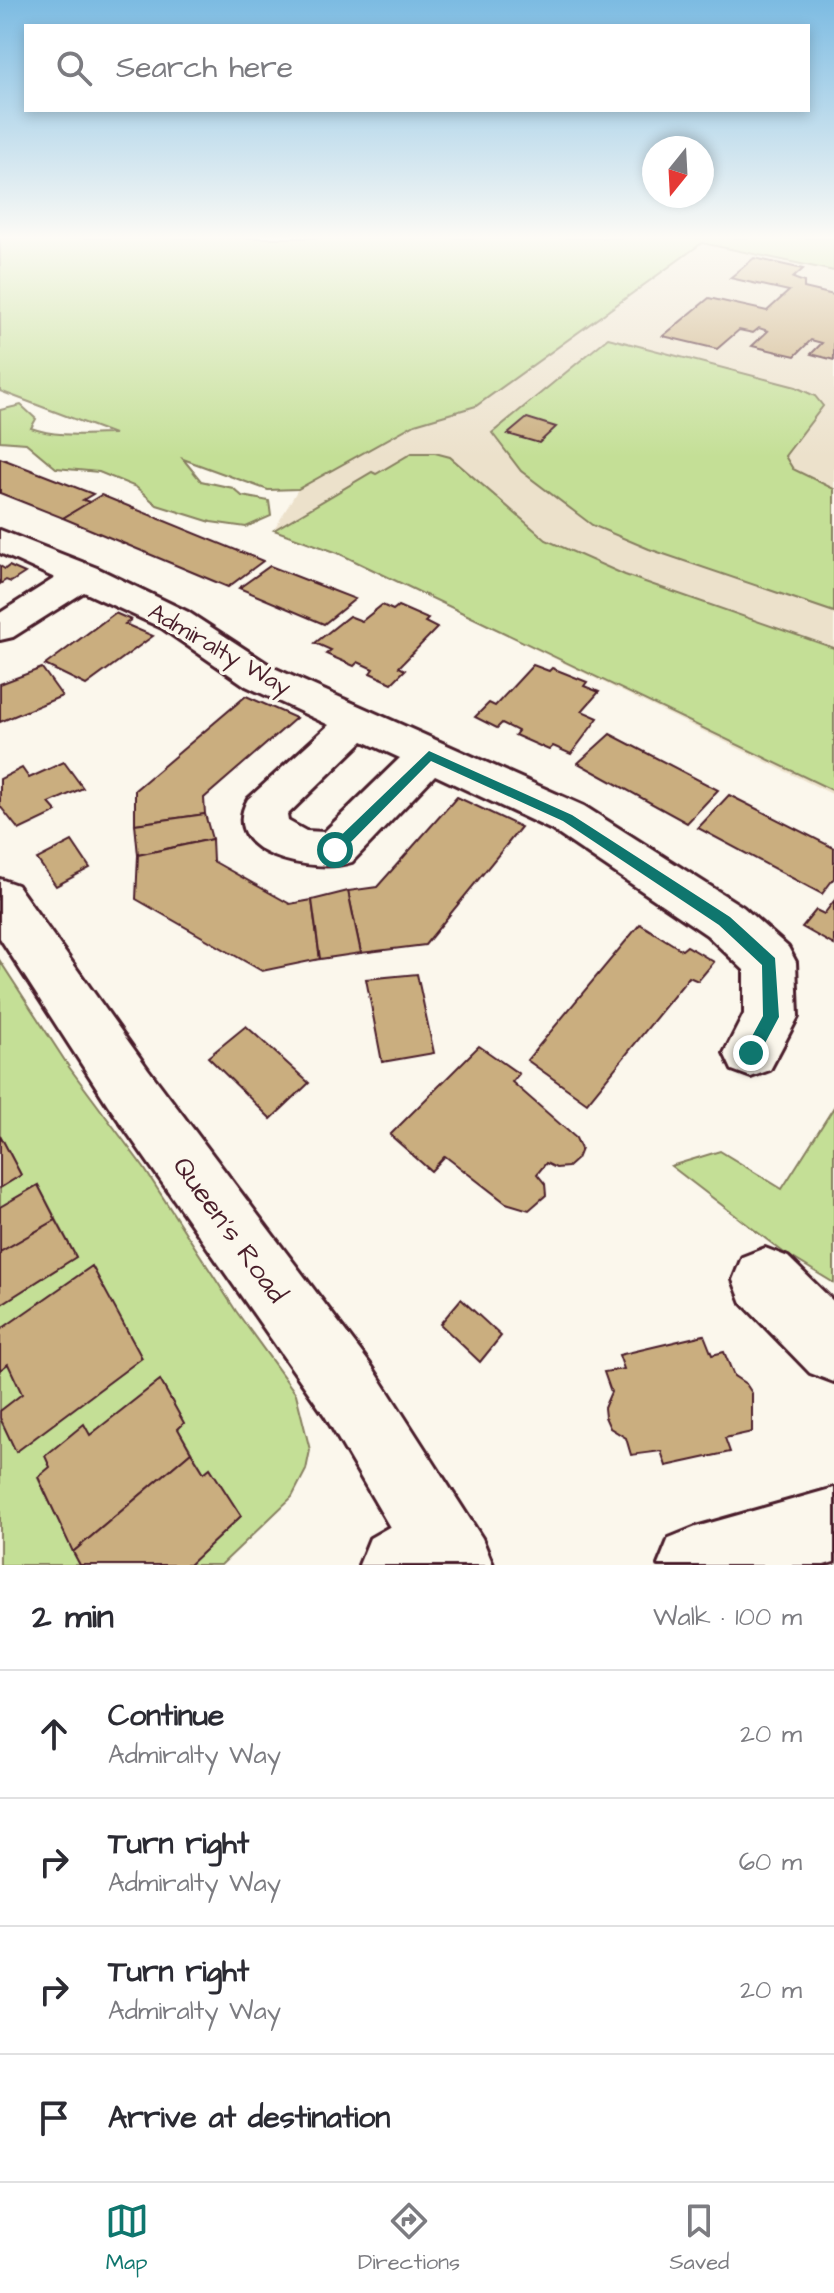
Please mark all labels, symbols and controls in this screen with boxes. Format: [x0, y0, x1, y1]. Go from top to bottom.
search box [24, 24, 810, 112]
icon: search [52, 46, 96, 90]
text: Search here [116, 47, 293, 89]
north arrow [642, 136, 714, 208]
street label: Admiralty Way [141, 595, 297, 705]
route start [317, 832, 353, 868]
route end [733, 1035, 769, 1071]
street label: Queen's Road [163, 1149, 296, 1311]
text: 2 min [32, 1593, 114, 1641]
text: Walk · 100 m [653, 1599, 802, 1635]
text: Continue [108, 1695, 224, 1737]
icon: ahead [32, 1712, 76, 1756]
text: 20 m [740, 1716, 802, 1752]
text: Admiralty Way [108, 1737, 281, 1773]
text: Turn right [108, 1823, 249, 1865]
icon: right [32, 1840, 76, 1884]
text: 60 m [739, 1844, 802, 1880]
text: Admiralty Way [108, 1865, 281, 1901]
text: Turn right [108, 1951, 249, 1993]
icon: right [32, 1968, 76, 2012]
text: 20 m [740, 1972, 802, 2008]
text: Admiralty Way [108, 1993, 281, 2029]
icon: arrive [32, 2096, 76, 2140]
text: Arrive at destination [108, 2097, 390, 2139]
tab: Map [105, 2199, 149, 2278]
tab: Directions [358, 2199, 460, 2278]
tab: Saved [669, 2199, 729, 2278]

